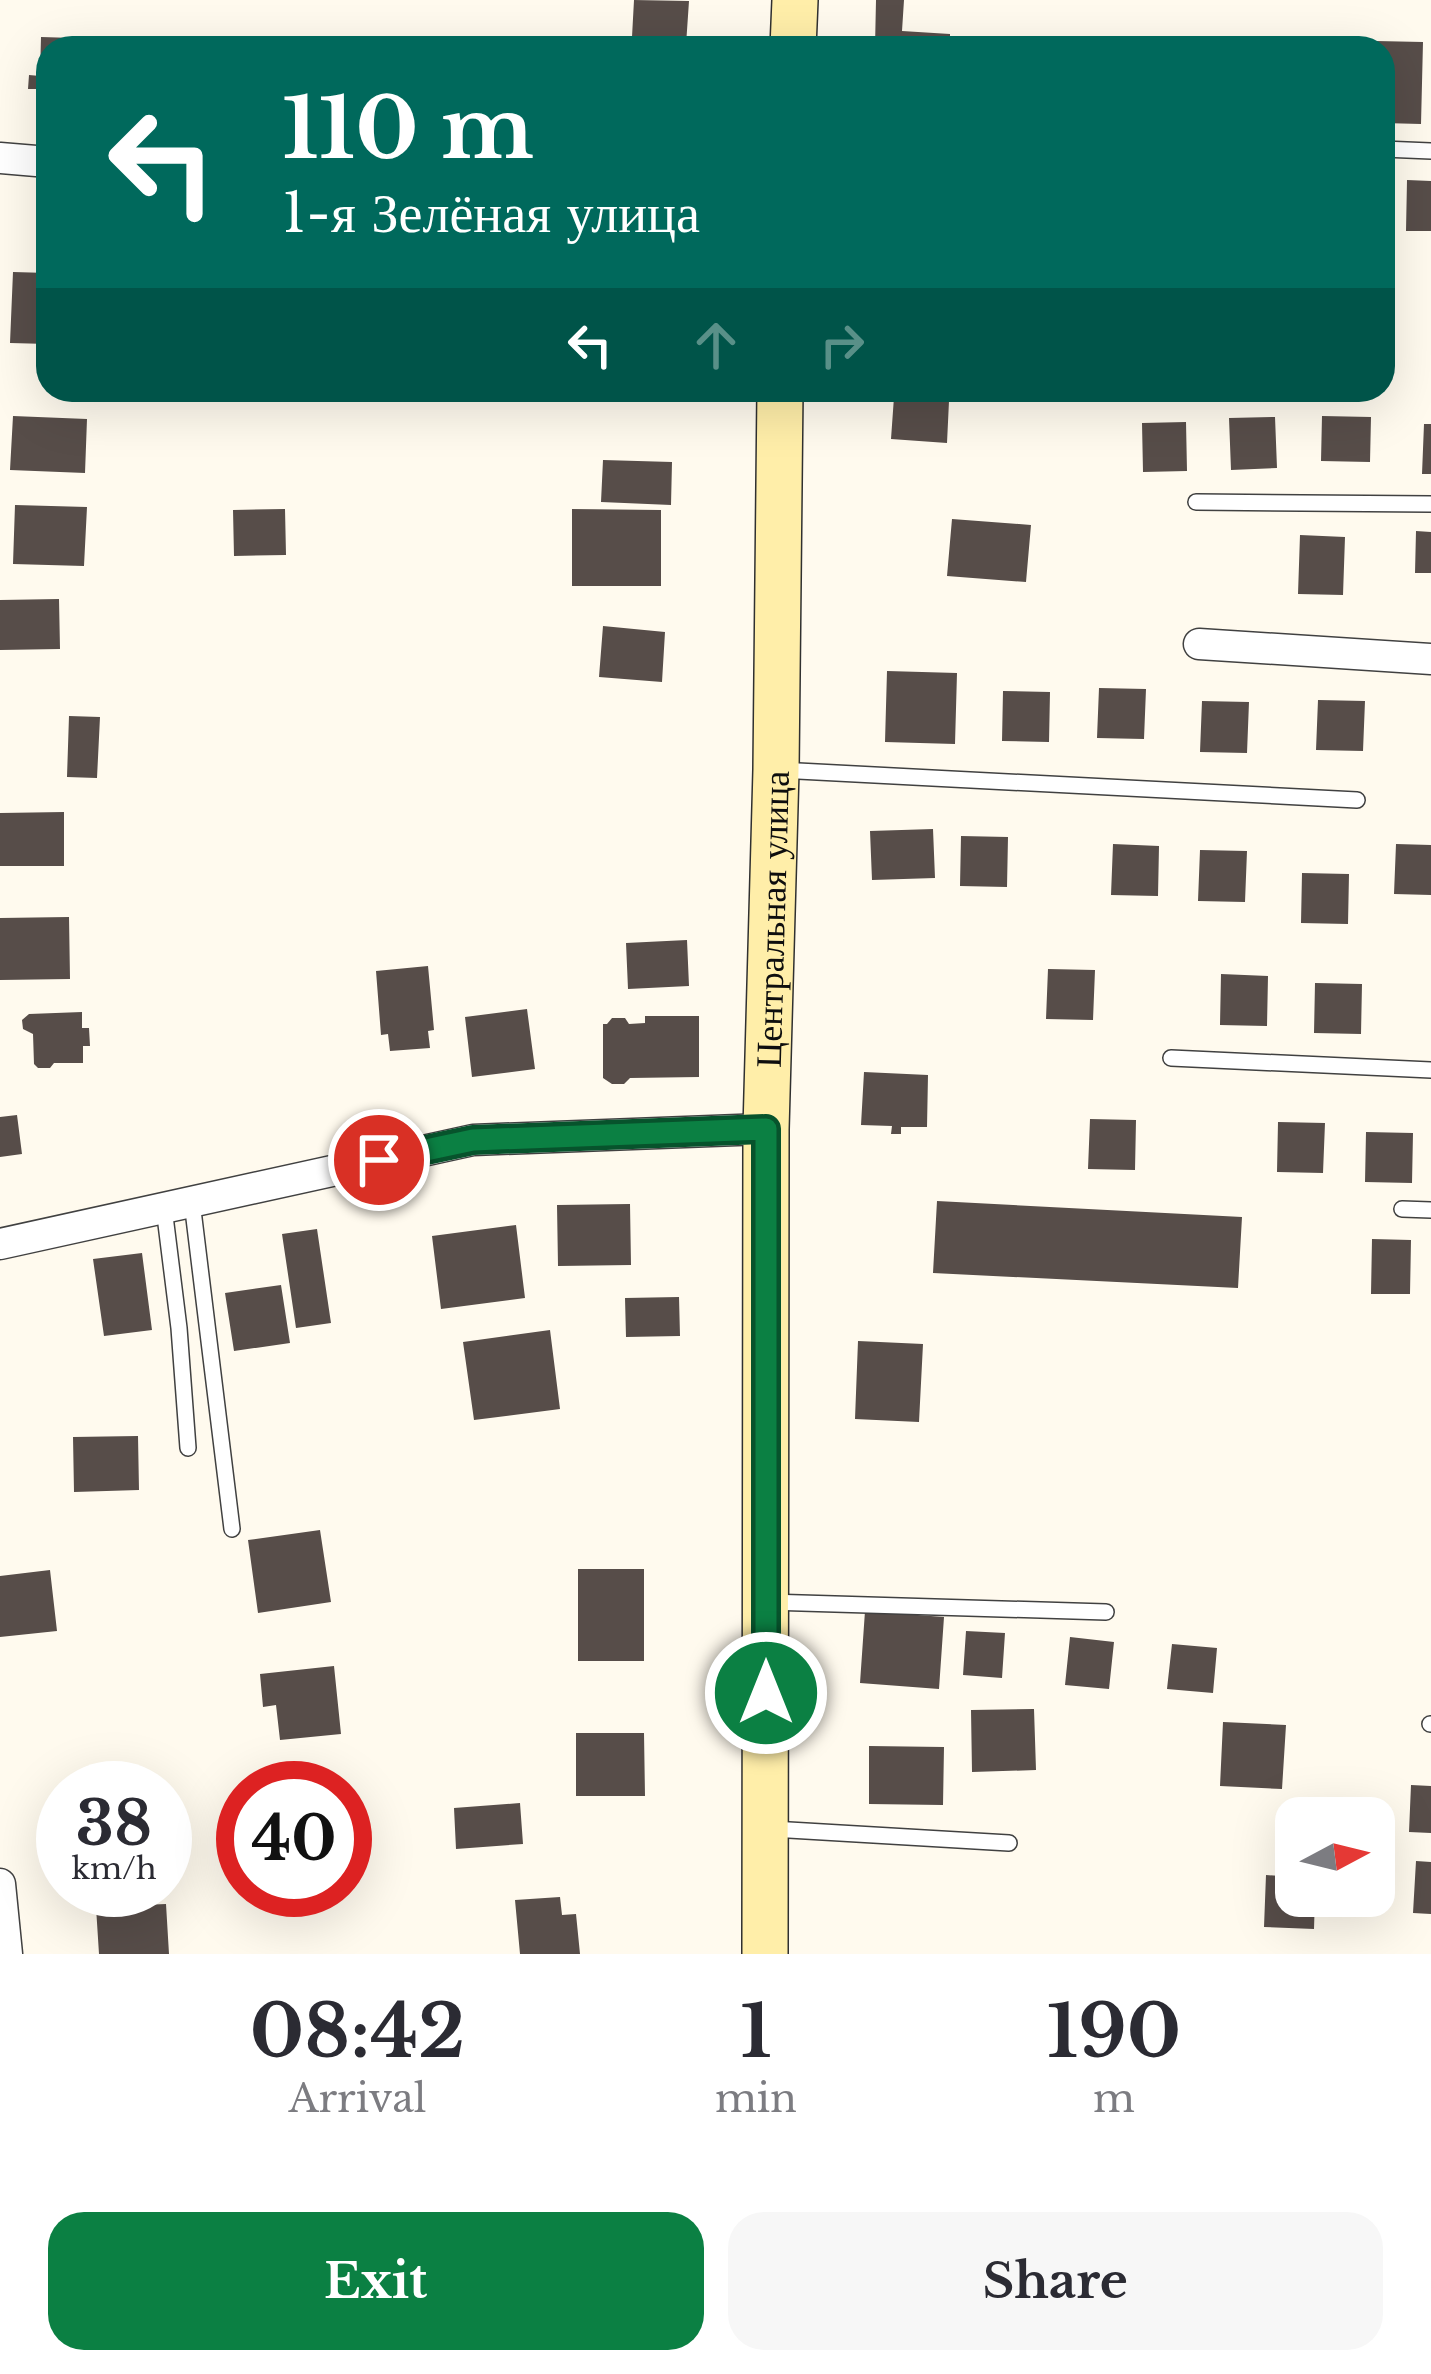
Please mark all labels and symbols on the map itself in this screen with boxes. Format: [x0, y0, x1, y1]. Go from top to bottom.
street label: Центральная улица [745, 770, 798, 1068]
pin [328, 1109, 430, 1211]
position arrow [703, 1630, 829, 1756]
speed limit sign: 40 [216, 1761, 372, 1917]
north arrow [1275, 1797, 1395, 1917]

